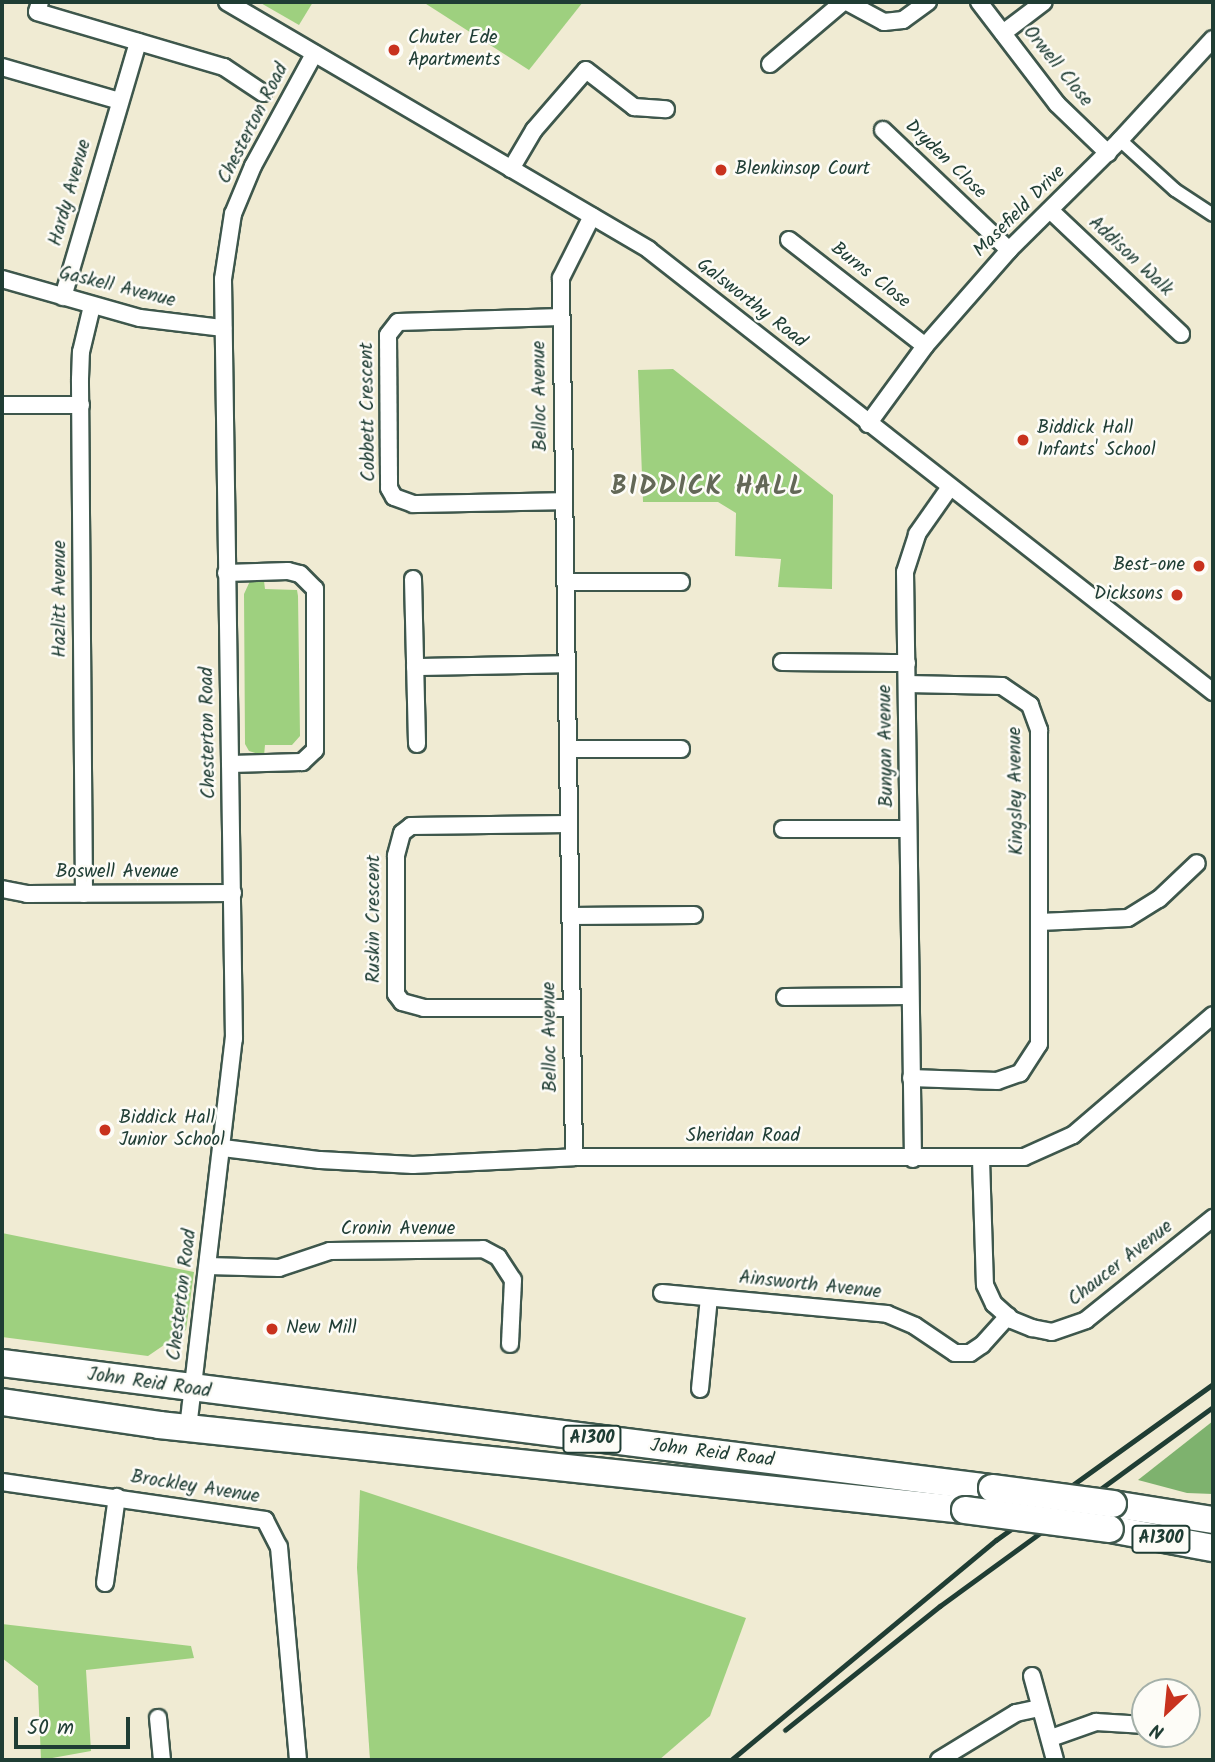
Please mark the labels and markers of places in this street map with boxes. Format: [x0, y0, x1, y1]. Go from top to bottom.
place label: Chuter Ede Apartments [408, 28, 500, 72]
marker: Chuter Ede Apartments [386, 42, 402, 58]
place label: Blenkinsop Court [735, 159, 870, 181]
marker: Blenkinsop Court [713, 162, 729, 178]
place label: Biddick Hall Infants' School [1037, 418, 1156, 462]
marker: Biddick Hall Infants' School [1015, 432, 1031, 448]
place label: Best-one [1113, 555, 1185, 577]
marker: Best-one [1191, 558, 1207, 574]
place label: Dicksons [1094, 584, 1163, 606]
marker: Dicksons [1169, 587, 1185, 603]
place label: Biddick Hall Junior School [119, 1108, 225, 1152]
marker: Biddick Hall Junior School [97, 1122, 113, 1138]
place label: New Mill [286, 1318, 357, 1340]
marker: New Mill [264, 1321, 280, 1337]

